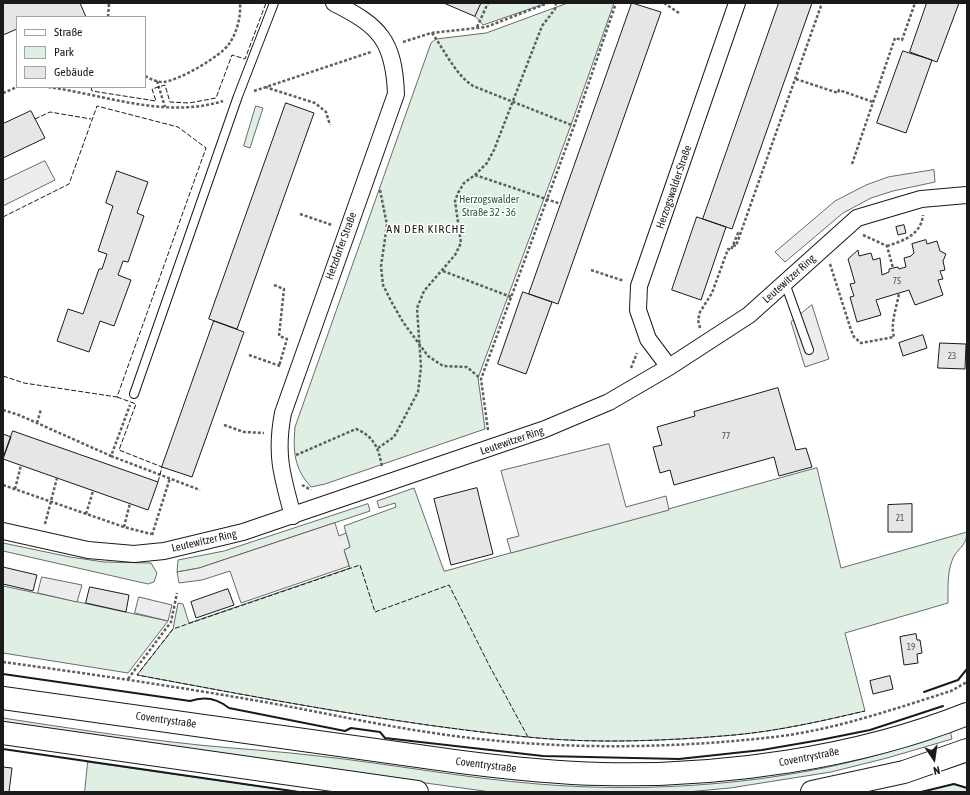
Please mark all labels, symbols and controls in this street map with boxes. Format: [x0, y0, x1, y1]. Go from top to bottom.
legend [16, 16, 146, 88]
text: Straße [54, 25, 82, 39]
text: Park [54, 45, 74, 59]
text: Gebäude [54, 65, 94, 79]
street label: Herzogswalder Straße [653, 143, 695, 231]
park label: Herzogswalder Straße 32 - 36 [459, 193, 519, 219]
street label: Hetzdorfer Straße [323, 210, 359, 282]
district label: AN DER KIRCHE [386, 222, 466, 236]
street label: Leutewitzer Ring [760, 252, 818, 306]
house number: 75 [893, 276, 901, 286]
house number: 23 [948, 351, 956, 361]
street label: Leutewitzer Ring [478, 424, 546, 458]
house number: 77 [722, 431, 730, 441]
house number: 21 [896, 513, 904, 523]
street label: Leutewitzer Ring [170, 527, 238, 555]
house number: 19 [907, 642, 915, 652]
street label: Coventrystraße [135, 709, 197, 731]
north arrow [914, 739, 954, 779]
street label: Coventrystraße [778, 745, 840, 769]
street label: Coventrystraße [455, 755, 517, 775]
text: N [932, 764, 941, 777]

